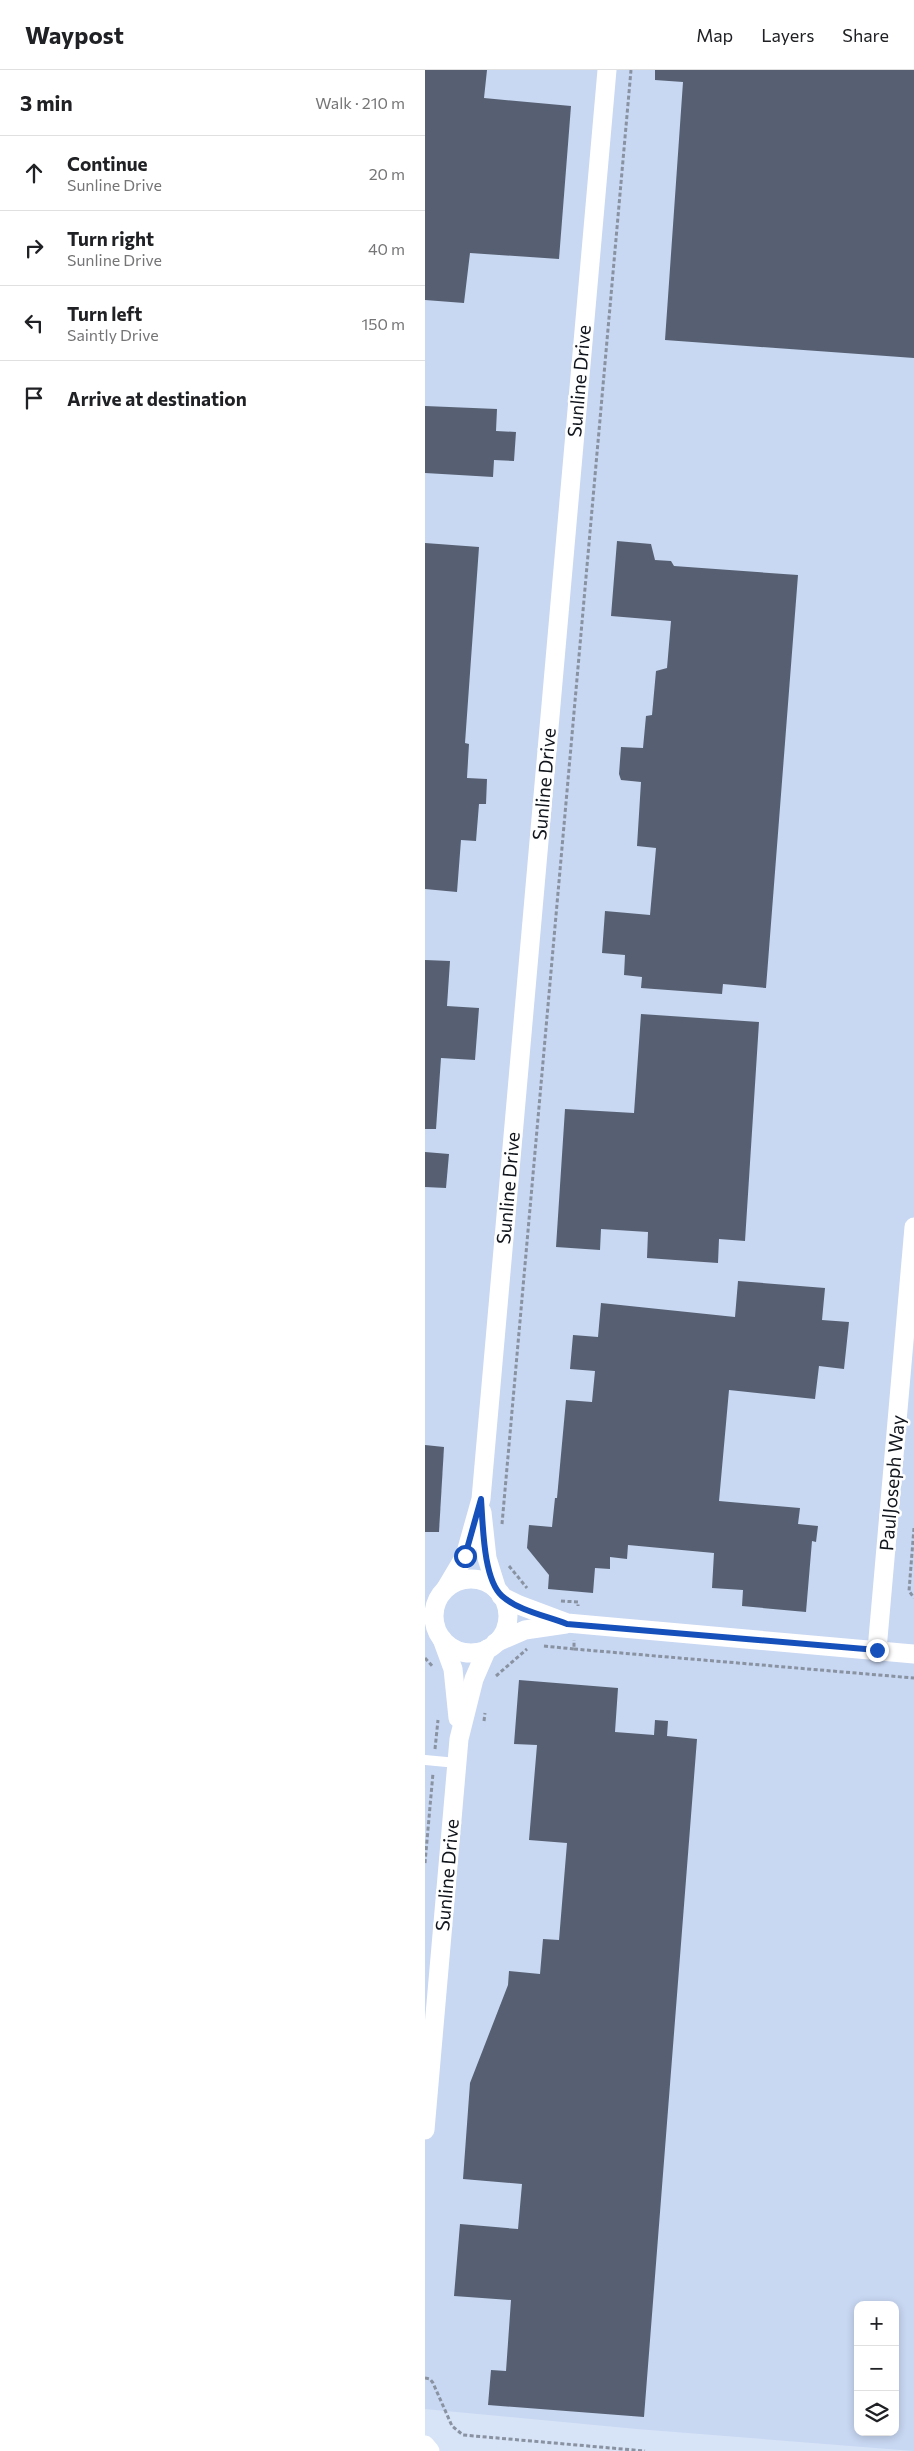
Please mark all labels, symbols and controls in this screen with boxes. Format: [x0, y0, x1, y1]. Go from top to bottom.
text: Waypost [25, 20, 124, 49]
text: Map [696, 24, 733, 46]
text: Layers [761, 24, 814, 46]
text: Share [842, 24, 889, 46]
text: 3 min [20, 90, 73, 115]
text: Walk · 210 m [315, 93, 405, 112]
text: Continue [67, 152, 147, 175]
icon: ahead [20, 159, 48, 187]
text: 20 m [369, 164, 405, 183]
text: Sunline Drive [67, 175, 162, 194]
text: Turn right [67, 227, 154, 250]
icon: right [20, 234, 48, 262]
text: 40 m [368, 239, 405, 258]
text: Sunline Drive [67, 250, 162, 269]
text: Turn left [67, 302, 142, 325]
icon: left [20, 309, 48, 337]
text: 150 m [362, 314, 405, 333]
street label: Sunline Drive [562, 324, 595, 438]
text: Saintly Drive [67, 325, 159, 344]
icon: arrive [20, 384, 48, 412]
text: Arrive at destination [67, 387, 247, 410]
street label: Sunline Drive [527, 727, 560, 841]
street label: Sunline Drive [491, 1131, 524, 1245]
street label: PaulJoseph Way [874, 1414, 909, 1552]
route start [454, 1545, 477, 1568]
route end [866, 1639, 889, 1662]
street label: Sunline Drive [430, 1818, 463, 1932]
map controls [854, 2301, 899, 2436]
button: + [854, 2301, 899, 2346]
button: − [854, 2346, 899, 2391]
button: layers [854, 2391, 899, 2436]

